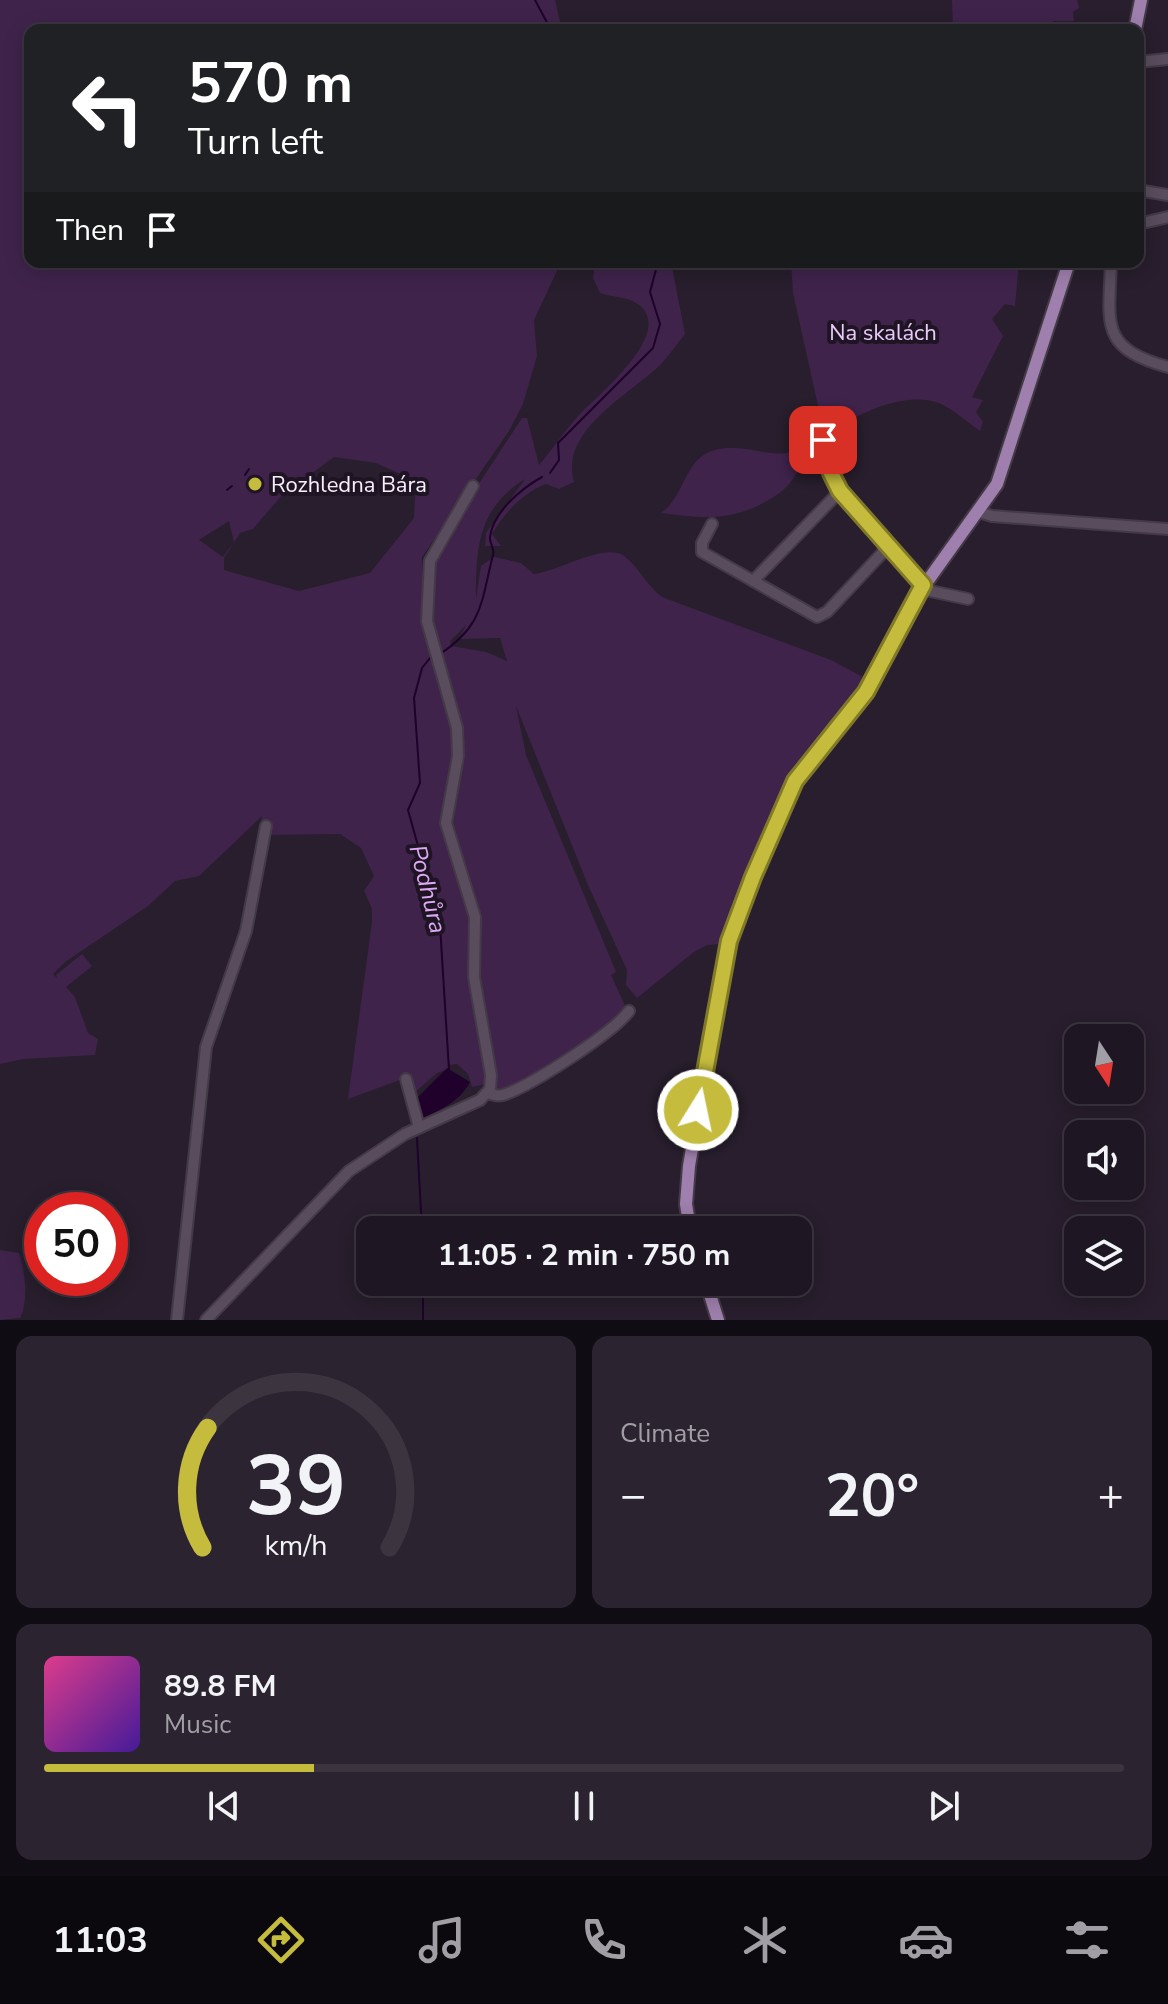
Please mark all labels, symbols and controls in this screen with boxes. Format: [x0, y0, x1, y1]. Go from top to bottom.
text: 570 m [188, 45, 353, 122]
icon: left [56, 56, 160, 160]
text: Turn left [188, 118, 323, 167]
icon: arrive [140, 208, 184, 252]
text: Then [56, 210, 124, 251]
park label: Na skalách [829, 318, 937, 348]
pin [789, 406, 857, 474]
icon: arrive [801, 418, 845, 462]
place label: Rozhledna Bára [271, 470, 427, 500]
marker: Rozhledna Bára [246, 475, 264, 493]
water label: Podhůra [402, 841, 454, 937]
north arrow [1064, 1024, 1144, 1104]
map controls [1064, 1024, 1144, 1296]
position arrow [656, 1068, 740, 1152]
button: sound [1064, 1120, 1144, 1200]
speed limit sign: 50 [24, 1192, 128, 1296]
button: layers [1064, 1216, 1144, 1296]
text: 11:05 · 2 min · 750 m [438, 1235, 730, 1276]
text: Climate [620, 1416, 710, 1451]
text: 39 [246, 1430, 346, 1543]
text: 20° [825, 1455, 919, 1537]
text: − [620, 1466, 646, 1526]
text: + [1098, 1466, 1124, 1526]
text: km/h [265, 1526, 327, 1565]
text: 89.8 FM [164, 1666, 276, 1707]
text: Music [164, 1707, 231, 1742]
icon: previous [202, 1784, 246, 1828]
icon: pause [562, 1784, 606, 1828]
icon: next [922, 1784, 966, 1828]
icon: directions [253, 1912, 309, 1968]
icon: music [414, 1912, 470, 1968]
icon: phone [576, 1912, 632, 1968]
icon: climate [737, 1912, 793, 1968]
icon: car [898, 1912, 954, 1968]
icon: filters [1059, 1912, 1115, 1968]
text: 11:03 [53, 1916, 148, 1965]

